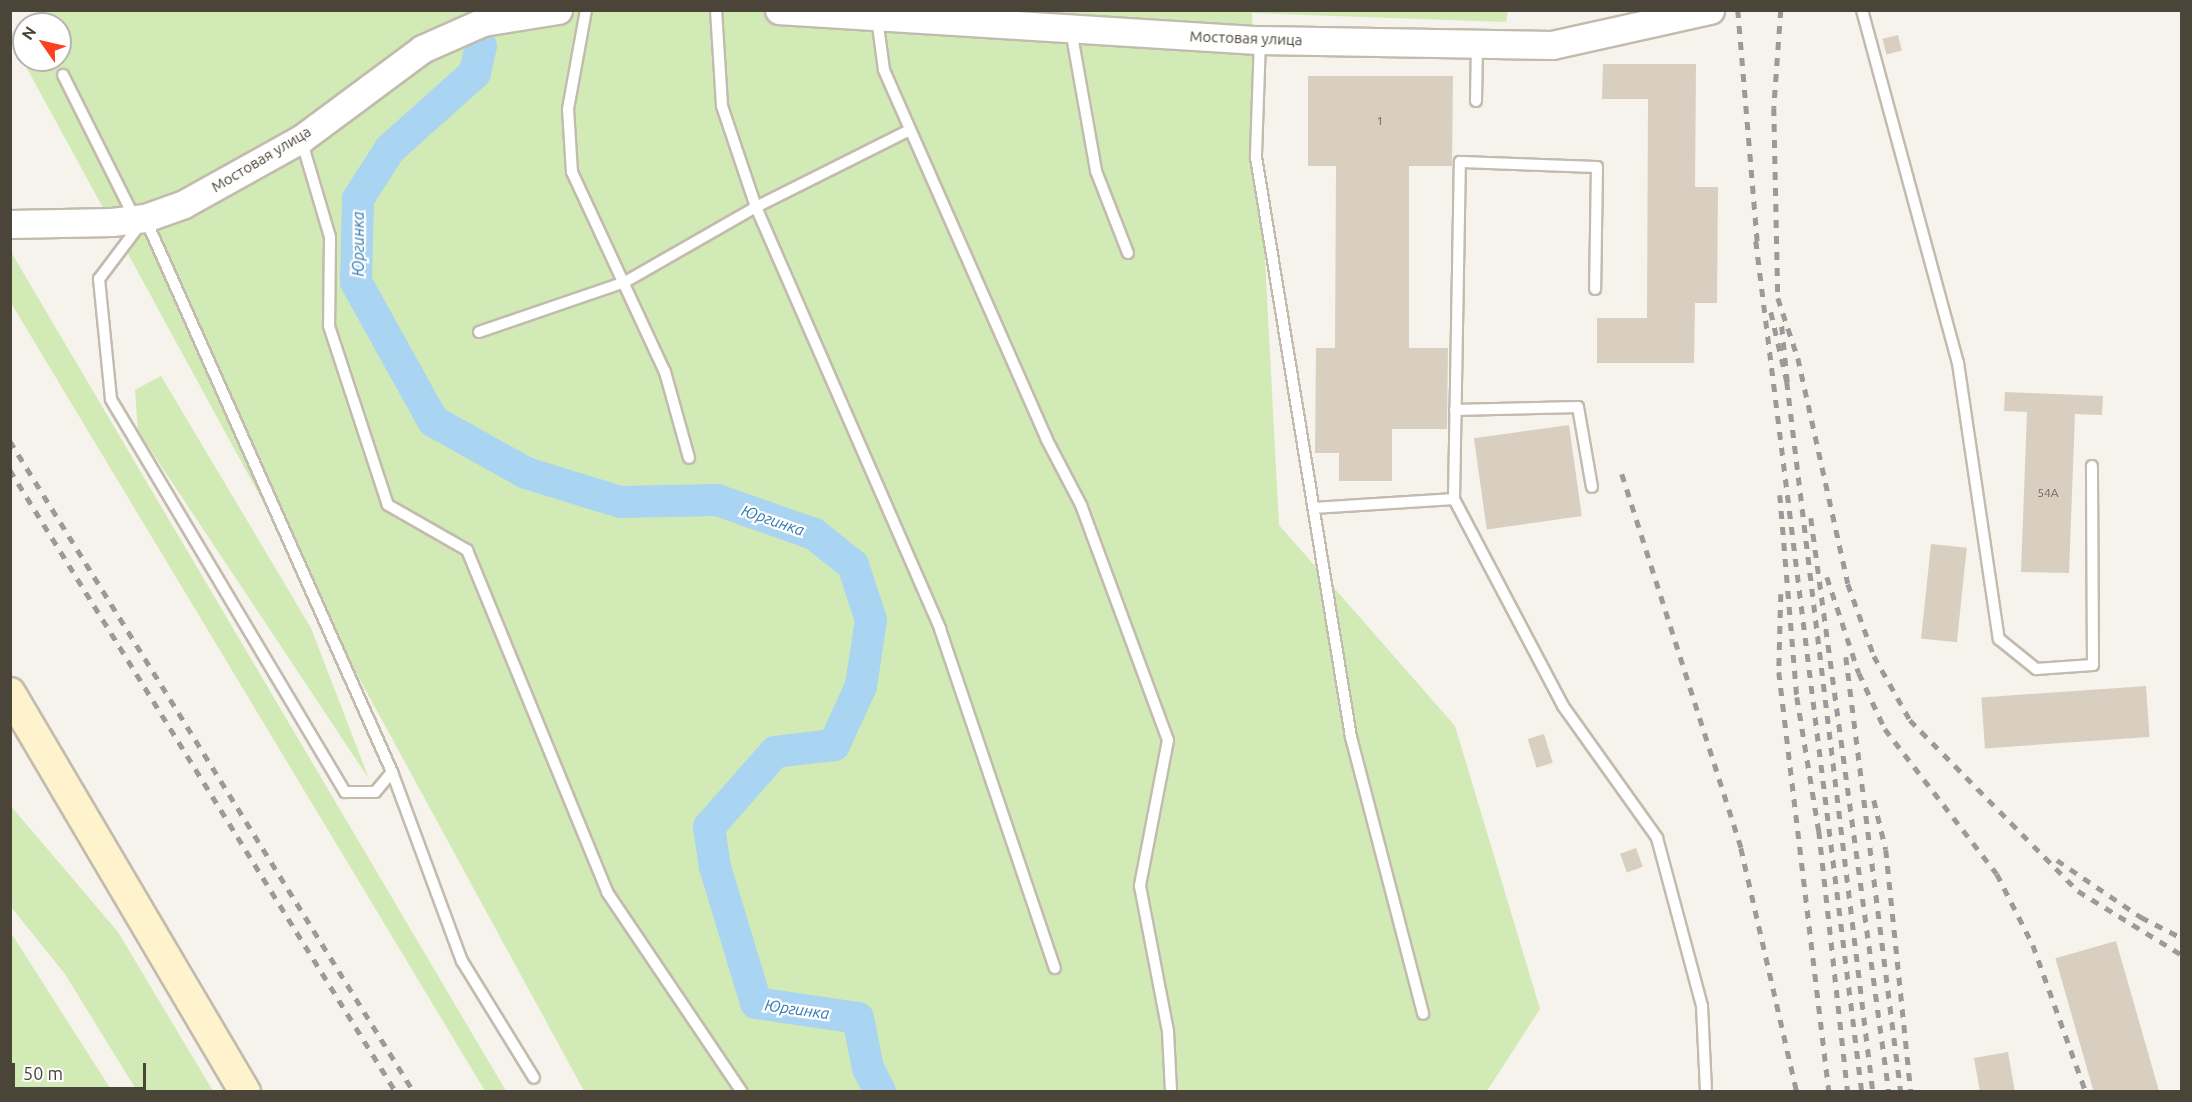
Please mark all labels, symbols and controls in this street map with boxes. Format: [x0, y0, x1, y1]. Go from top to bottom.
north arrow [12, 12, 72, 72]
text: N [18, 23, 40, 43]
street label: Мостовая улица [1189, 27, 1303, 49]
house number: 1 [1377, 114, 1383, 128]
street label: Мостовая улица [208, 122, 314, 196]
water label: Юргинка [348, 211, 368, 277]
house number: 54А [2037, 486, 2059, 500]
water label: Юргинка [739, 500, 807, 540]
water label: Юргинка [763, 995, 831, 1023]
scale bar [15, 1051, 148, 1089]
text: 50 m [23, 1063, 63, 1083]

